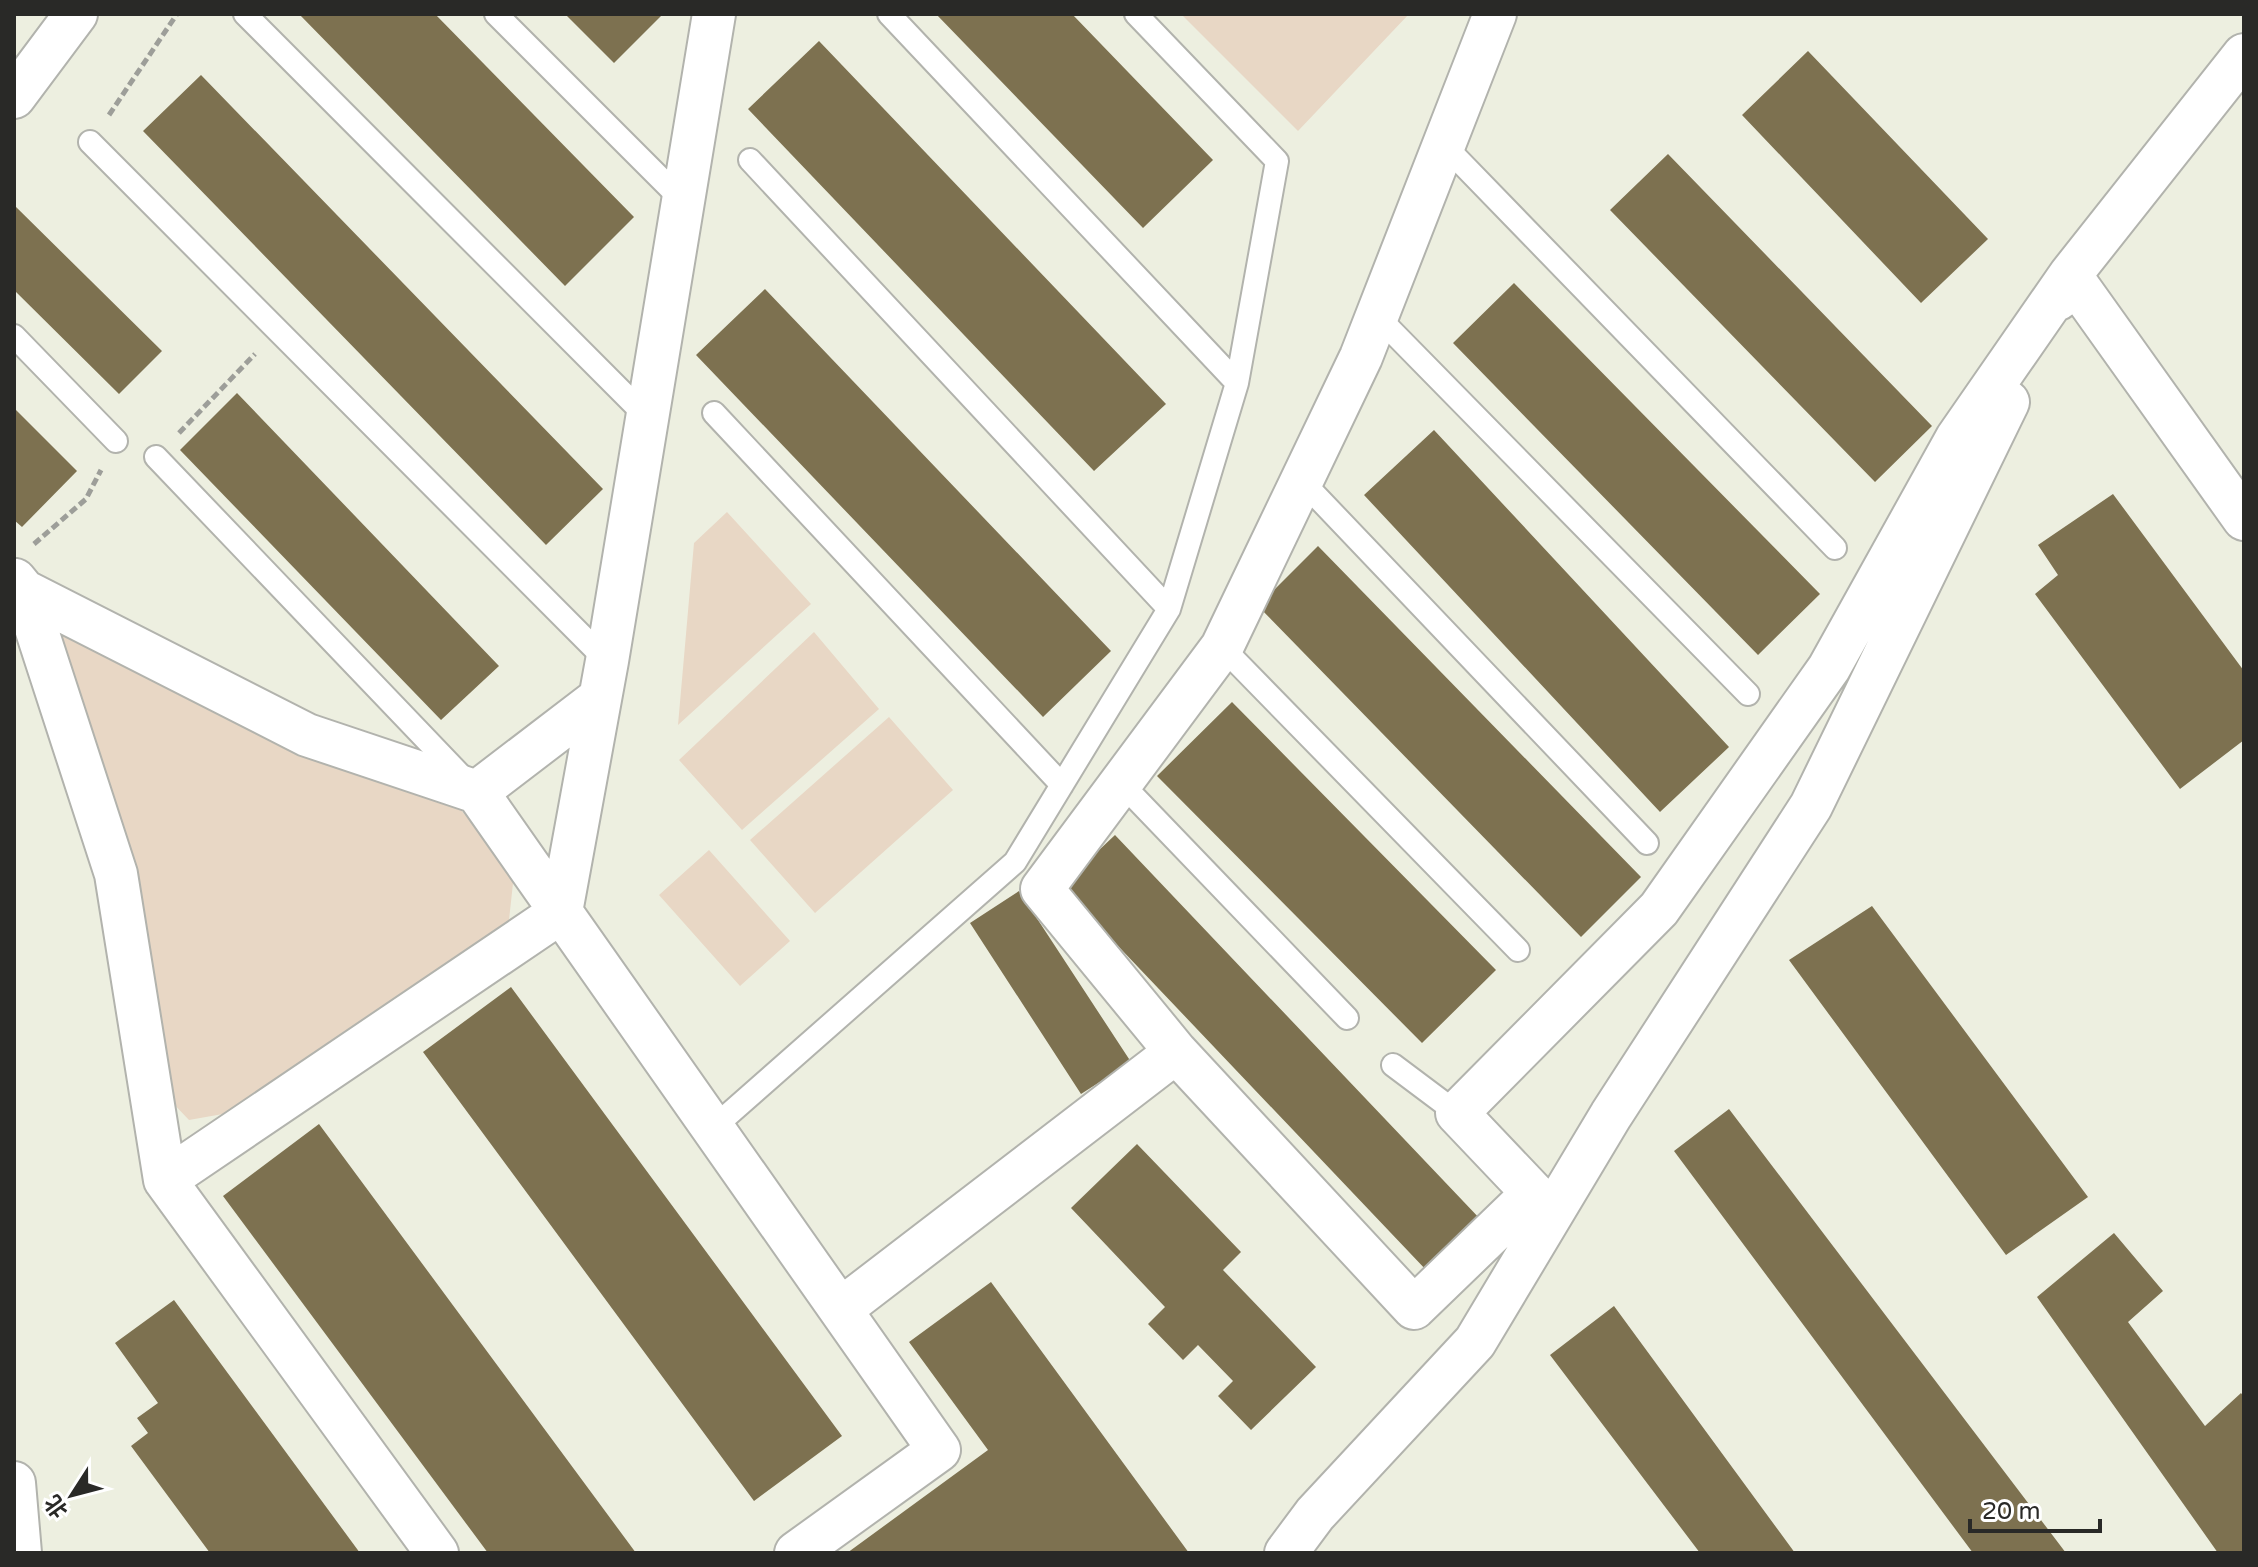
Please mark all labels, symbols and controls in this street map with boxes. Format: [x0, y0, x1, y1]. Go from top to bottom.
north arrow [32, 1455, 112, 1535]
scale bar [1970, 1483, 2100, 1533]
text: 北 [40, 1490, 74, 1523]
text: 20 m [1982, 1497, 2040, 1526]

